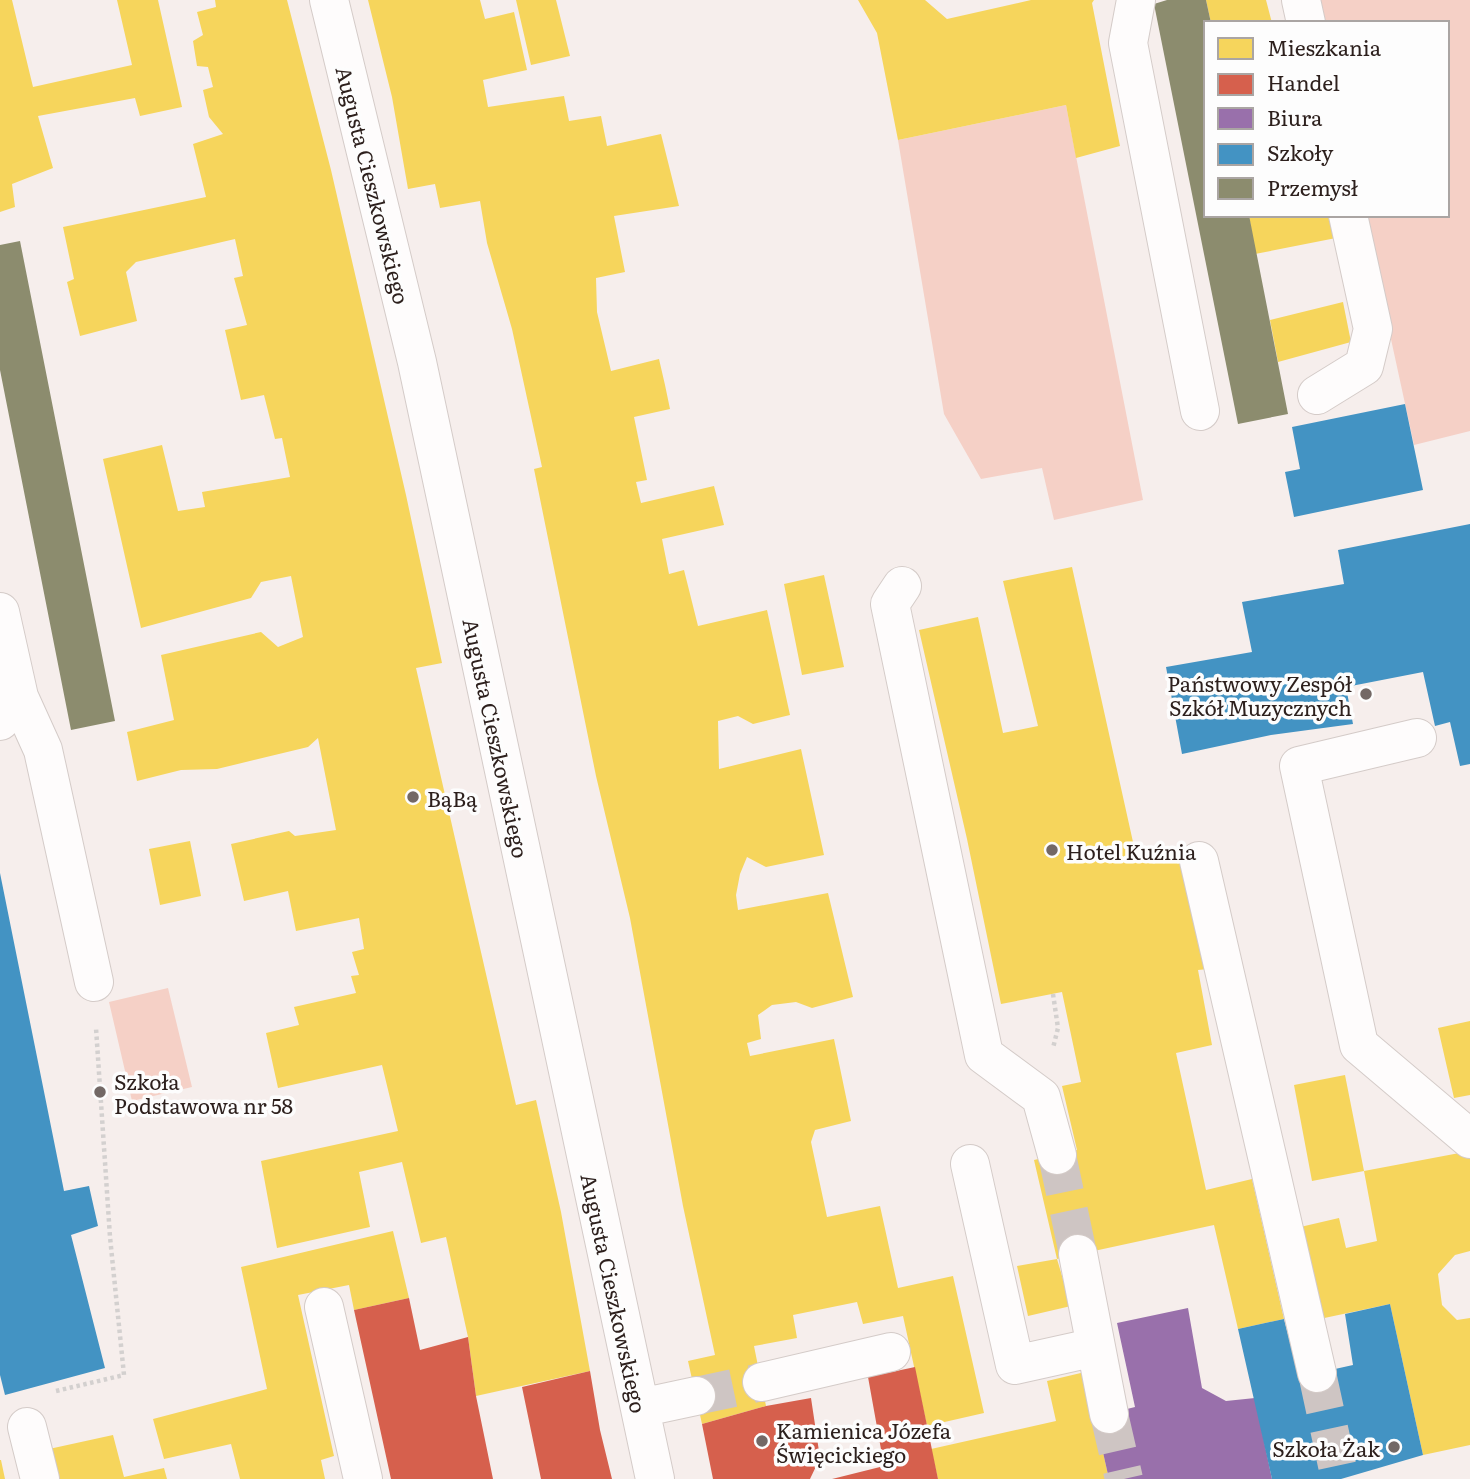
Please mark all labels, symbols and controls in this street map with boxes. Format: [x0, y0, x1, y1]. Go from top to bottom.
legend [1204, 21, 1449, 217]
text: Mieszkania [1267, 31, 1382, 62]
street label: Augusta Cieszkowskiego [329, 63, 419, 307]
text: Handel [1267, 66, 1340, 97]
text: Biura [1267, 101, 1323, 132]
text: Szkoły [1267, 136, 1334, 167]
text: Przemysł [1267, 171, 1358, 202]
street label: Augusta Cieszkowskiego [456, 615, 538, 861]
place label: Państwowy Zespół Szkół Muzycznych [1167, 667, 1352, 722]
marker: Państwowy Zespół Szkół Muzycznych [1358, 686, 1374, 702]
place label: BąBą [427, 782, 478, 813]
marker: BąBą [405, 789, 421, 805]
place label: Hotel Kuźnia [1066, 835, 1197, 866]
marker: Hotel Kuźnia [1044, 842, 1060, 858]
place label: Szkoła Podstawowa nr 58 [114, 1065, 293, 1120]
marker: Szkoła Podstawowa nr 58 [92, 1084, 108, 1100]
street label: Augusta Cieszkowskiego [574, 1170, 656, 1416]
place label: Kamienica Józefa Święcickiego [776, 1414, 952, 1469]
place label: Szkoła Żak [1272, 1432, 1380, 1463]
marker: Kamienica Józefa Święcickiego [754, 1433, 770, 1449]
marker: Szkoła Żak [1386, 1439, 1402, 1455]

